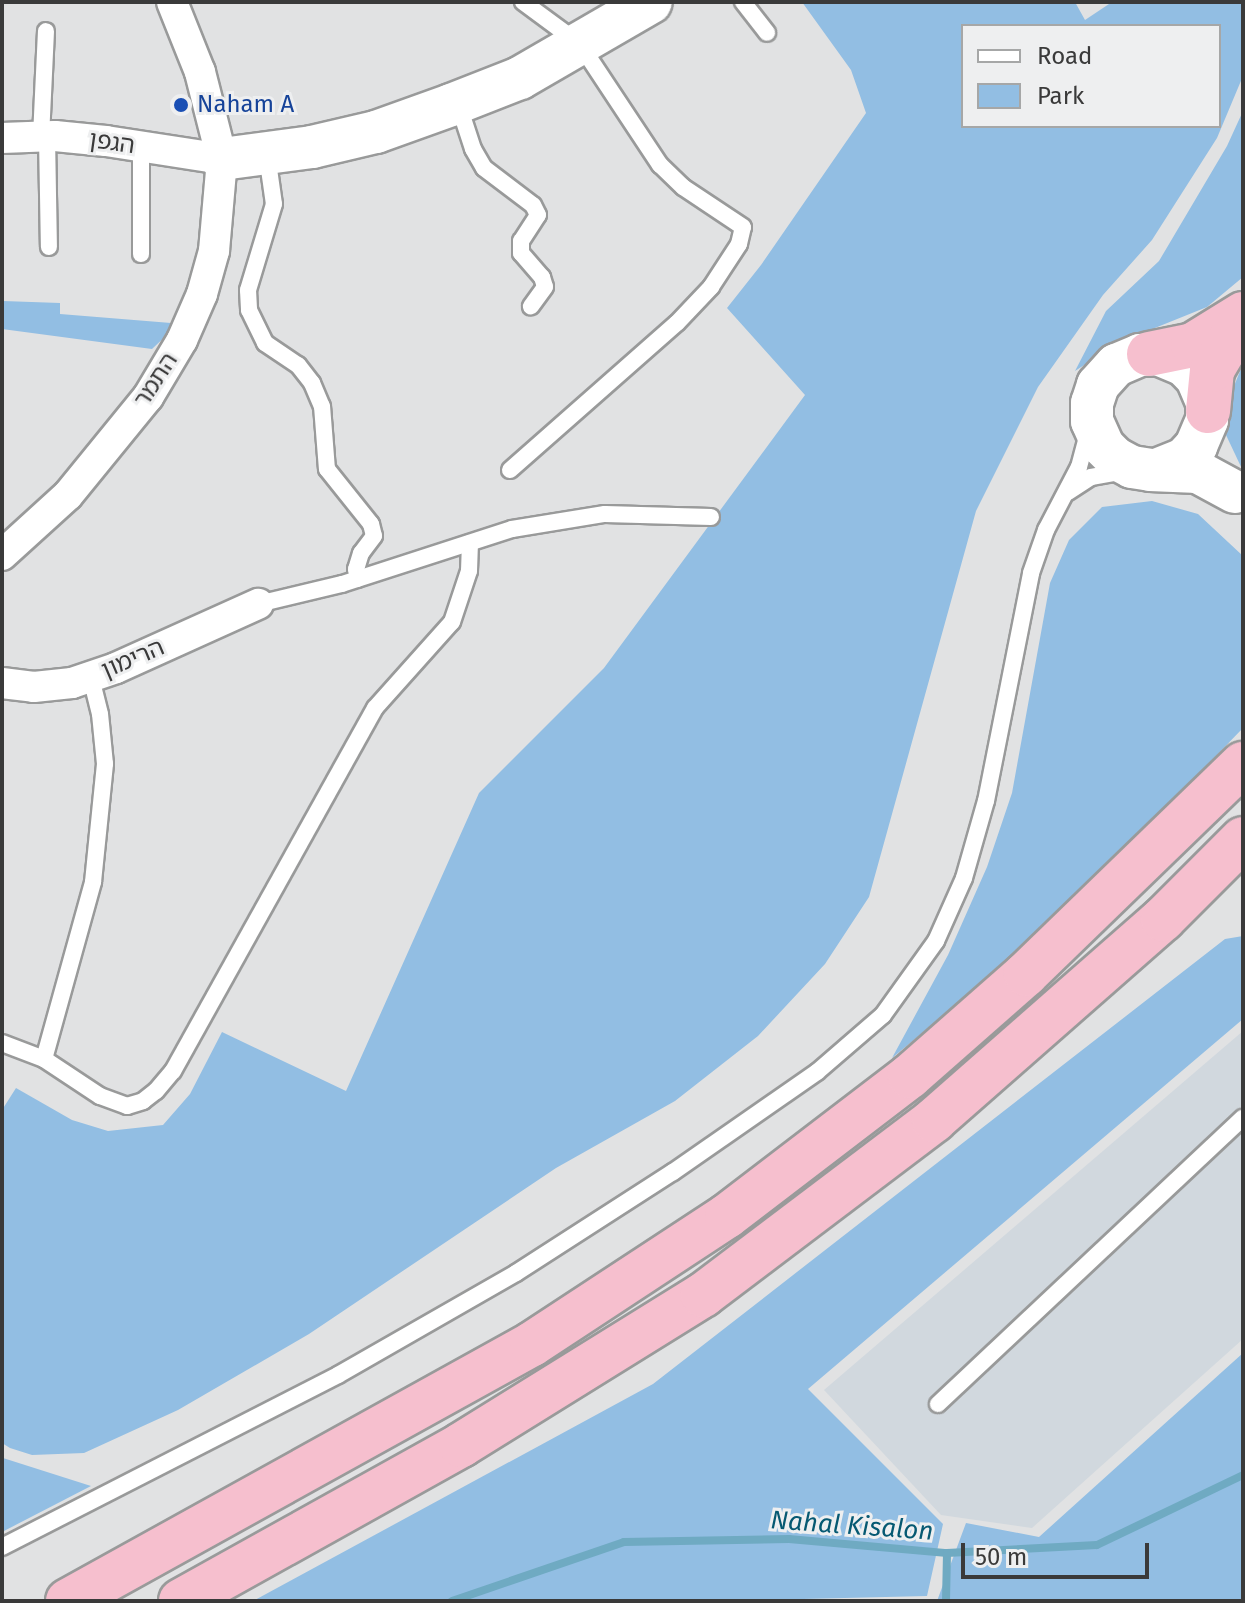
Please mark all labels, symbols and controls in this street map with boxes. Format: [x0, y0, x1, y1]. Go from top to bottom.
legend [961, 24, 1221, 128]
text: Road [1037, 42, 1092, 70]
text: Park [1037, 82, 1084, 110]
place label: Naham A [197, 91, 294, 119]
marker: Naham A [172, 96, 190, 114]
street label: הגפן [87, 126, 137, 160]
street label: התמר [128, 347, 184, 413]
street label: הרימון [97, 633, 169, 685]
water label: Nahal Kisalon [770, 1505, 934, 1547]
scale bar [965, 1527, 1153, 1577]
text: 50 m [975, 1543, 1027, 1571]

